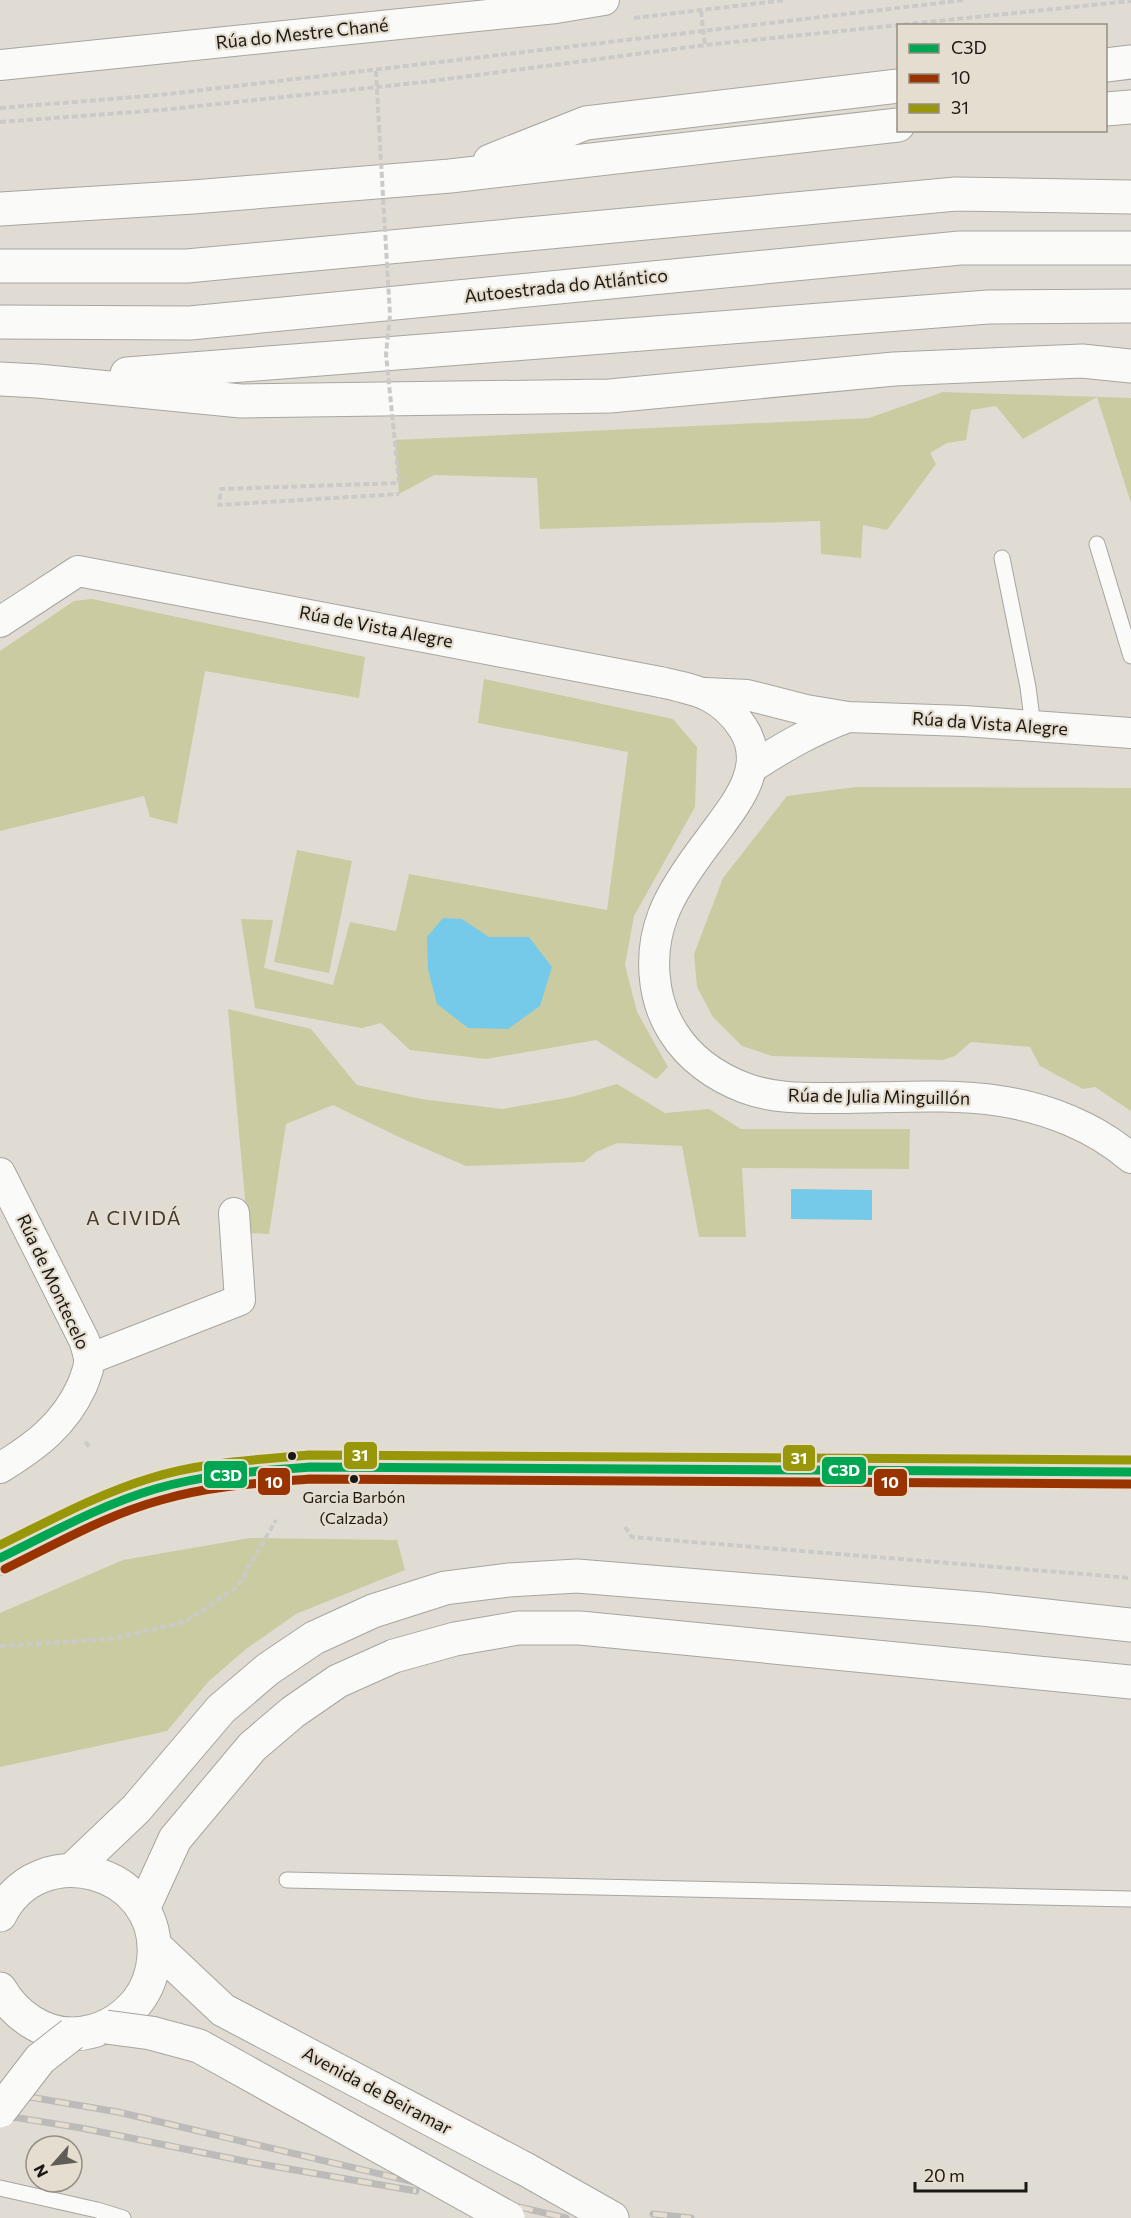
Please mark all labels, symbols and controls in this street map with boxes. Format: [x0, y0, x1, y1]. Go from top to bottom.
street label: Rúa do Mestre Chané [215, 13, 389, 53]
legend [897, 24, 1107, 132]
text: C3D [951, 36, 987, 58]
text: 10 [951, 66, 970, 88]
text: 31 [951, 96, 969, 118]
street label: Autoestrada do Atlántico [463, 263, 669, 307]
street label: Rúa de Vista Alegre [297, 600, 455, 652]
street label: Rúa da Vista Alegre [911, 707, 1069, 739]
street label: Rúa de Julia Minguillón [788, 1083, 970, 1109]
district label: A CIVIDÁ [86, 1205, 182, 1229]
street label: Rúa de Montecelo [13, 1210, 95, 1353]
line badge: 31 [343, 1441, 378, 1470]
line badge: 31 [782, 1444, 816, 1472]
text: 31 [352, 1445, 368, 1464]
text: 31 [791, 1448, 807, 1467]
unlabelled marker [286, 1450, 298, 1462]
line badge: C3D [821, 1456, 867, 1485]
line badge: C3D [203, 1460, 248, 1489]
text: C3D [828, 1460, 860, 1479]
text: C3D [210, 1465, 242, 1484]
line badge: 10 [257, 1467, 291, 1496]
line badge: 10 [873, 1468, 908, 1497]
text: 10 [265, 1472, 283, 1491]
text: 10 [881, 1472, 899, 1491]
marker: Garcia Barbón (Calzada) [348, 1473, 360, 1485]
place label: Garcia Barbón (Calzada) [303, 1487, 405, 1527]
street label: Avenida de Beiramar [299, 2041, 456, 2139]
north arrow [24, 2134, 84, 2194]
scale bar [915, 2155, 1026, 2193]
text: N [29, 2162, 52, 2181]
text: 20 m [924, 2164, 965, 2186]

